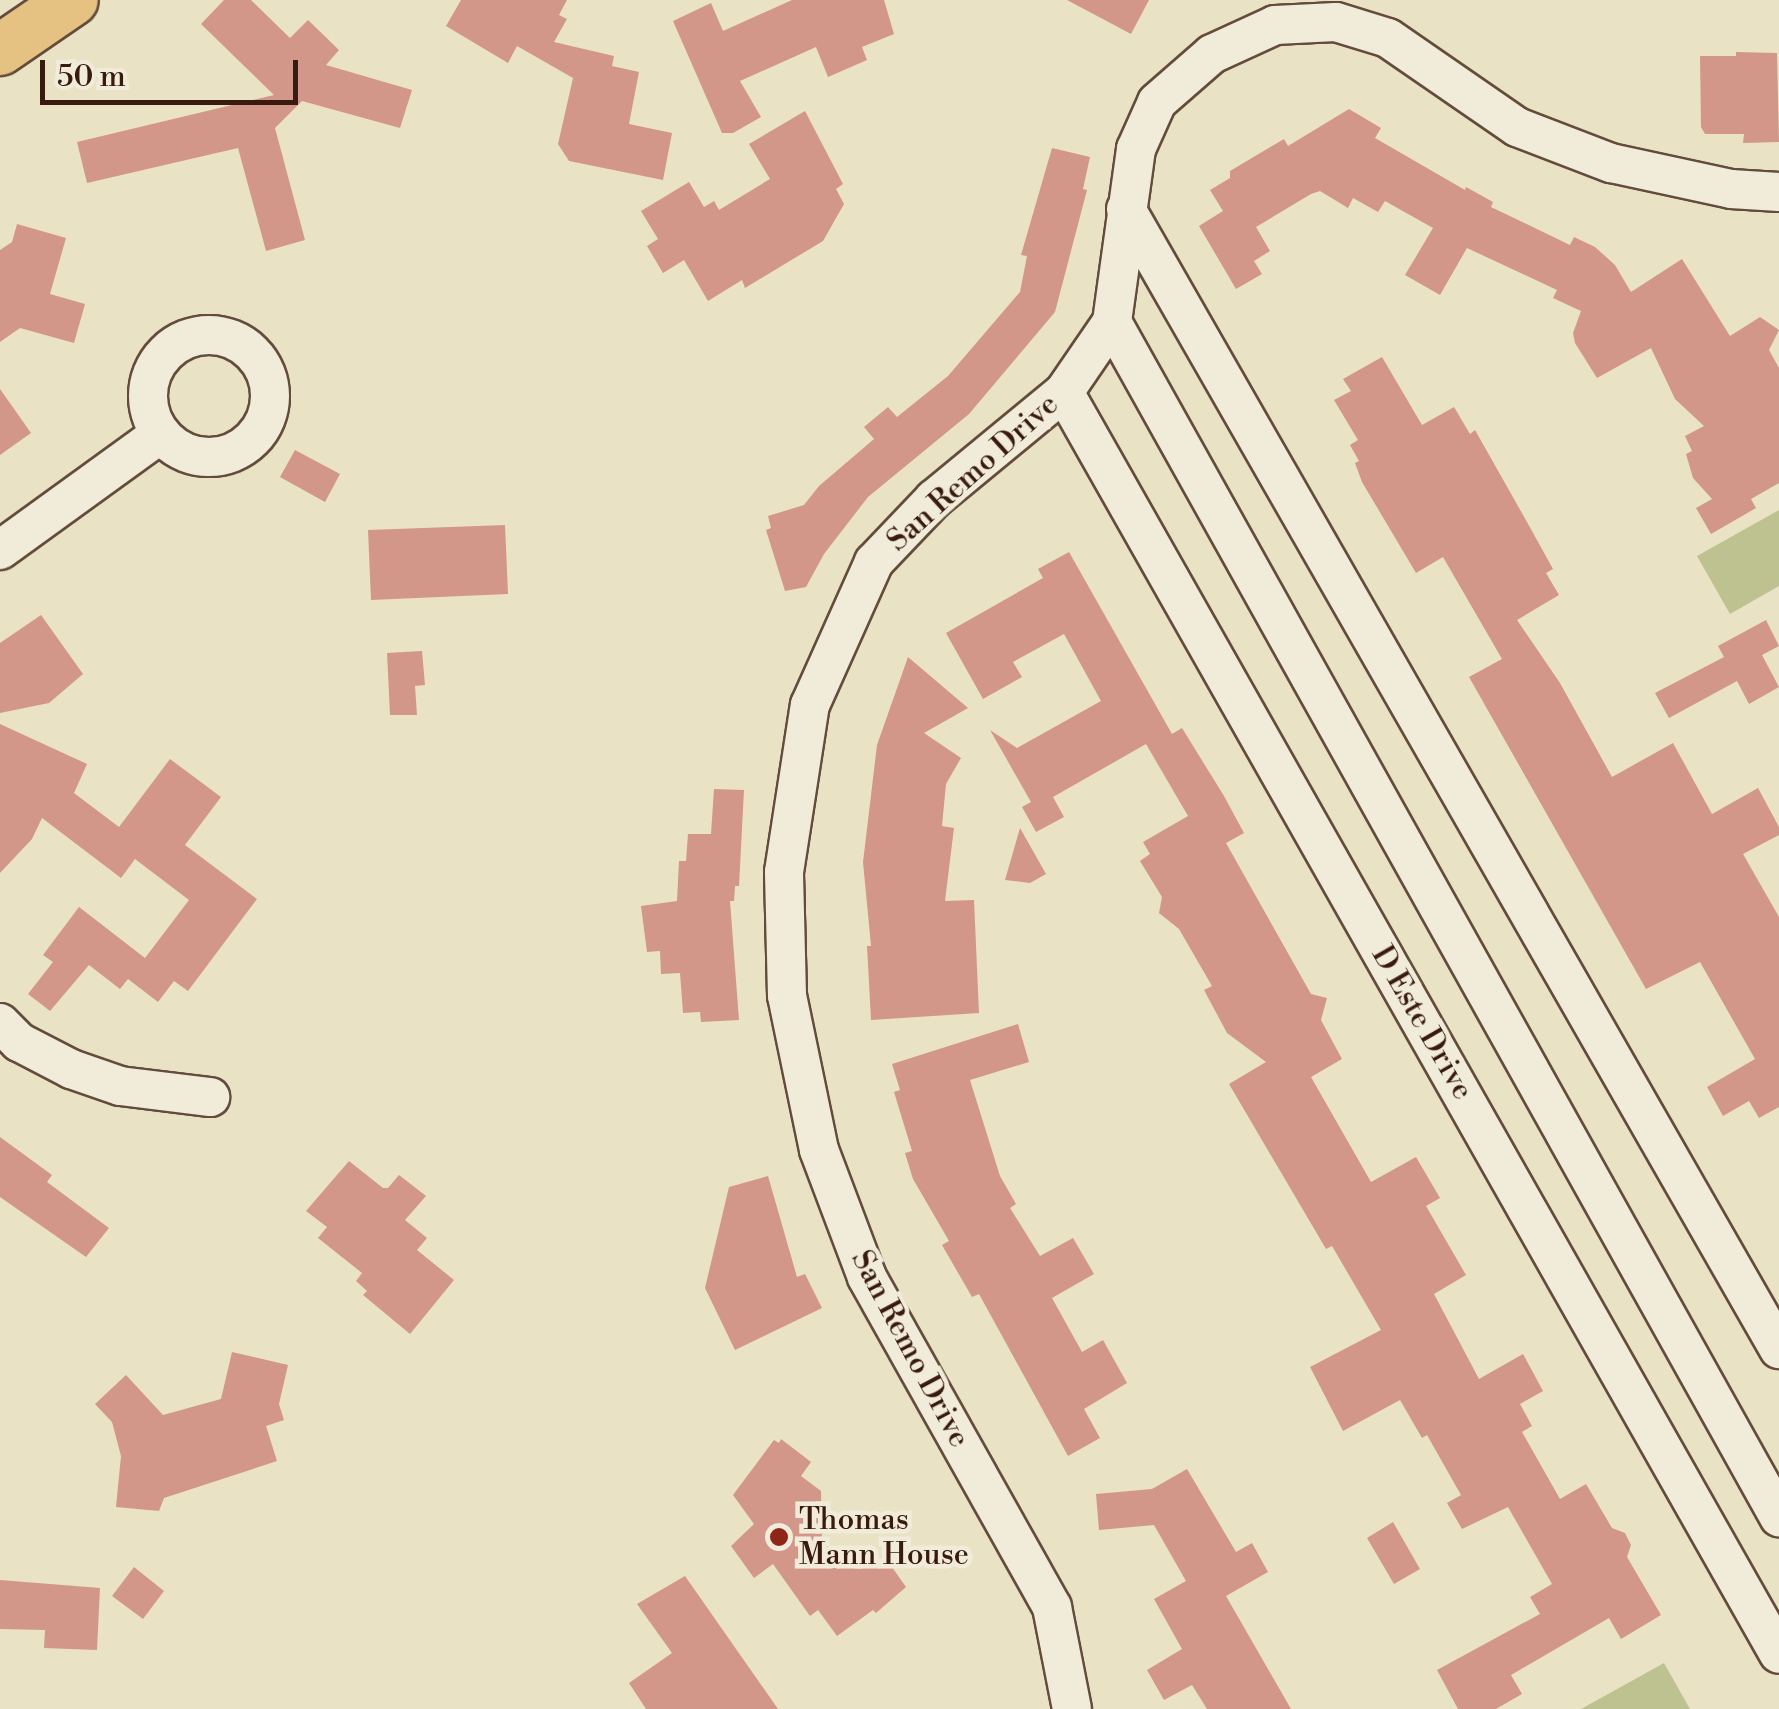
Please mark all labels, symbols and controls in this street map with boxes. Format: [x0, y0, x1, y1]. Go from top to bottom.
scale bar [45, 40, 302, 102]
text: 50 m [57, 58, 126, 96]
street label: San Remo Drive [880, 387, 1066, 559]
street label: D Este Drive [1363, 940, 1481, 1106]
street label: San Remo Drive [843, 1244, 977, 1454]
place label: Thomas Mann House [799, 1502, 969, 1572]
marker: Thomas Mann House [768, 1526, 790, 1548]

